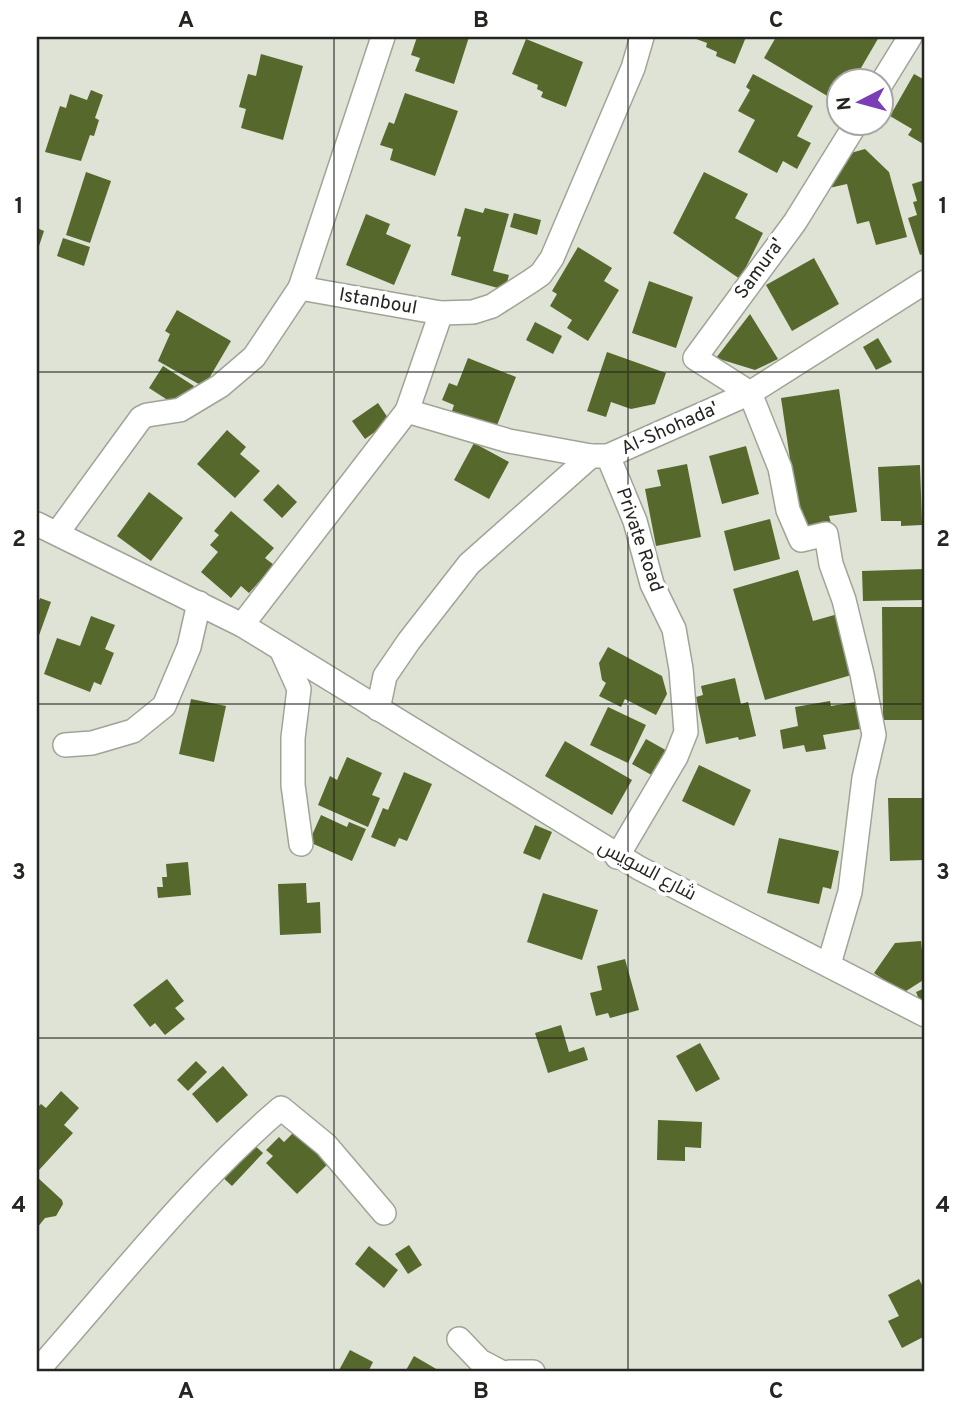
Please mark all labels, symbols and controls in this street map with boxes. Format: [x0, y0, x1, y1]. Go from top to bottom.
text: A [178, 7, 194, 36]
text: B [473, 7, 489, 36]
text: C [769, 7, 783, 36]
north arrow [825, 66, 895, 136]
text: N [832, 96, 858, 112]
text: 1 [14, 193, 24, 222]
text: 1 [938, 193, 948, 222]
street label: Samura' [730, 234, 790, 304]
street label: Istanboul [337, 283, 419, 321]
street label: Al-Shohada' [618, 397, 722, 461]
street label: Private Road [610, 485, 668, 595]
text: 2 [12, 526, 26, 555]
text: 2 [936, 526, 950, 555]
street label: شارع السويس [594, 835, 700, 907]
text: 3 [12, 859, 26, 888]
text: 3 [936, 859, 950, 888]
text: 4 [12, 1192, 26, 1221]
text: 4 [936, 1192, 950, 1221]
text: A [178, 1378, 194, 1407]
text: B [473, 1378, 489, 1407]
text: C [769, 1378, 783, 1407]

